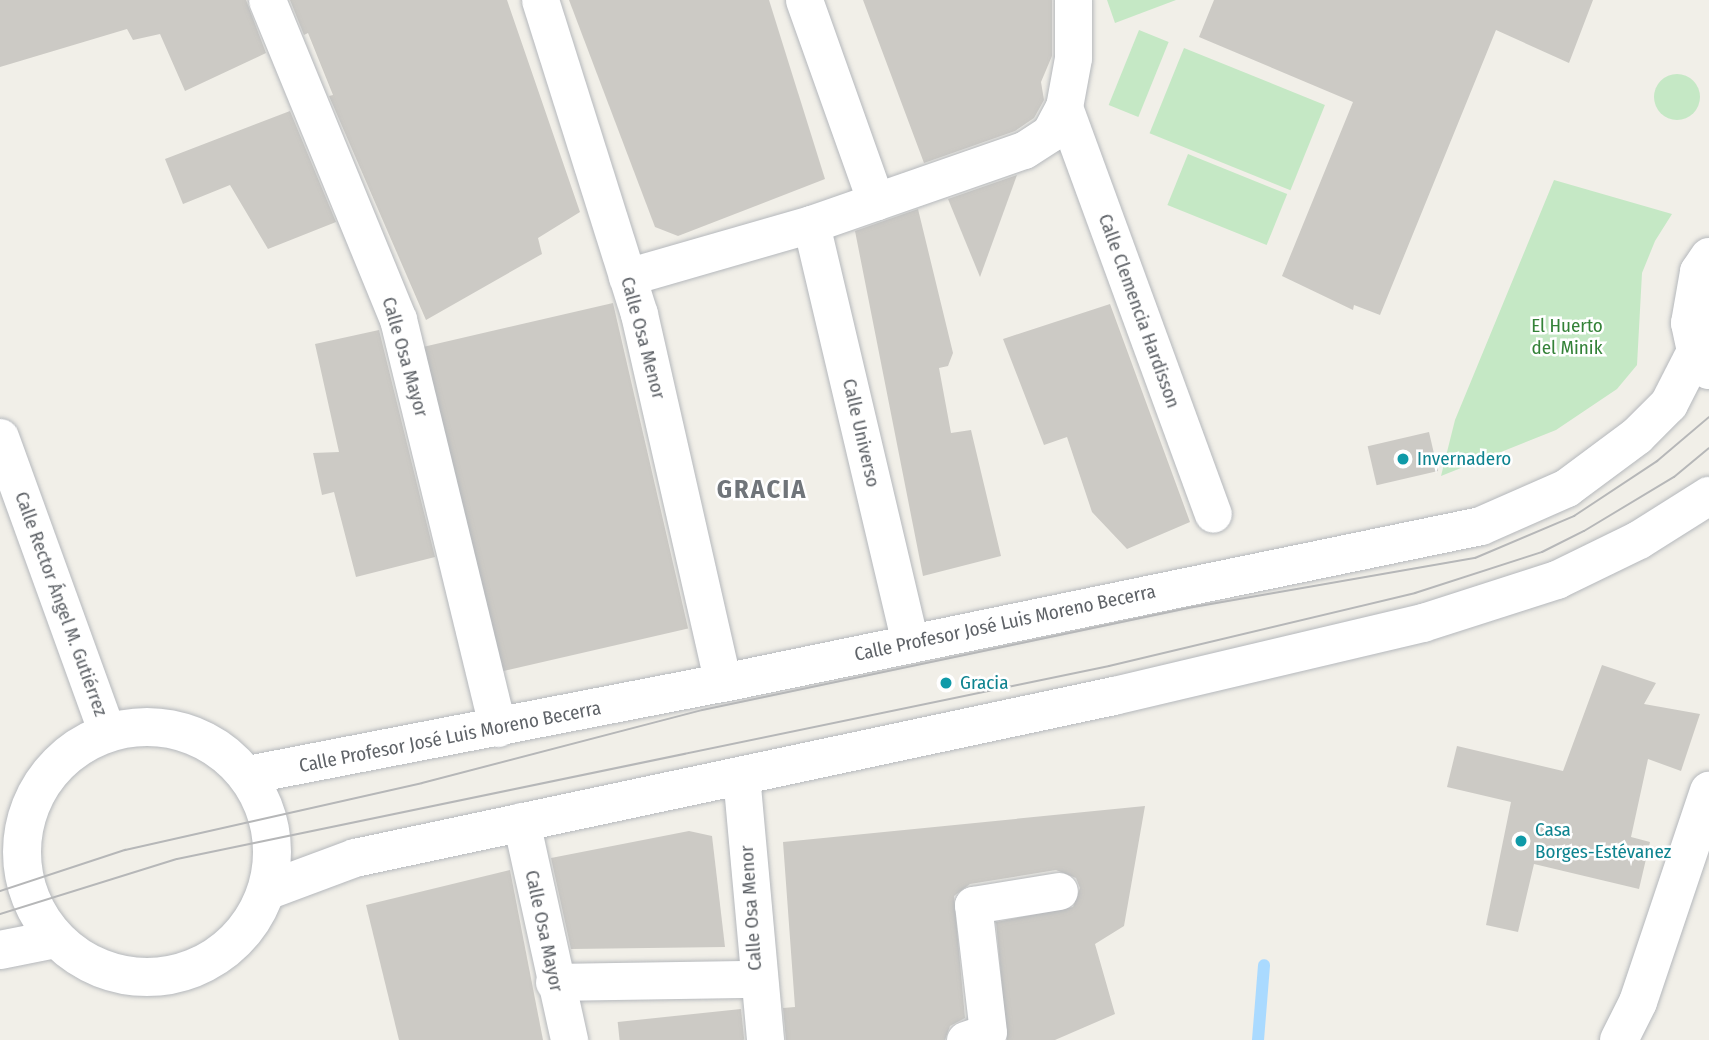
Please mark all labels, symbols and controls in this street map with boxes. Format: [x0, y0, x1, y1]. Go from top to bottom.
street label: Calle Clemencia Hardisson [1093, 211, 1185, 411]
street label: Calle Osa Menor [616, 274, 670, 402]
street label: Calle Osa Mayor [377, 294, 433, 420]
park label: El Huerto del Minik [1531, 315, 1603, 359]
street label: Calle Universo [837, 377, 885, 489]
place label: Invernadero [1417, 448, 1511, 470]
marker: Invernadero [1395, 451, 1411, 467]
district label: GRACIA [717, 474, 807, 506]
street label: Calle Rector Ángel M. Gutiérrez [10, 489, 112, 719]
street label: Calle Profesor José Luis Moreno Becerra [852, 580, 1158, 666]
place label: Gracia [960, 672, 1008, 694]
marker: Gracia [938, 675, 954, 691]
street label: Calle Profesor José Luis Moreno Becerra [297, 697, 603, 777]
place label: Casa Borges-Estévanez [1535, 819, 1671, 863]
marker: Casa Borges-Estévanez [1513, 833, 1529, 849]
street label: Calle Osa Menor [735, 845, 767, 971]
street label: Calle Osa Mayor [520, 868, 568, 994]

